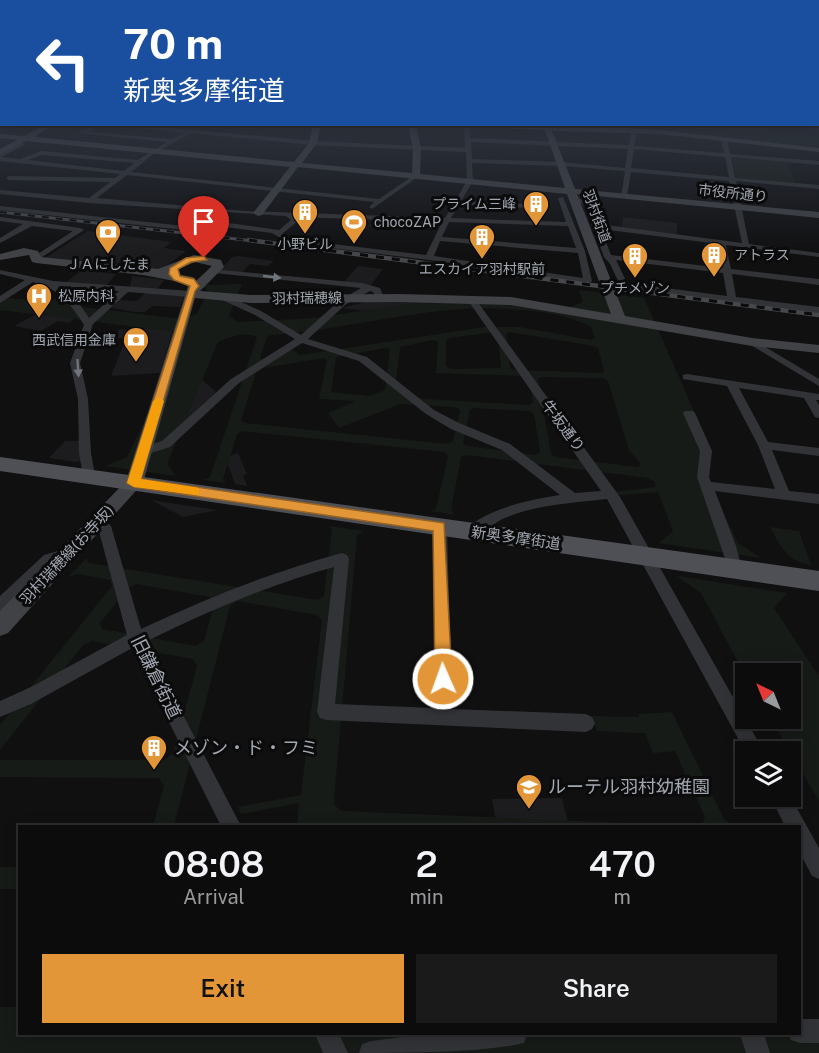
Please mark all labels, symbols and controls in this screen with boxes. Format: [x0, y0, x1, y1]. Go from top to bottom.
text: 70 m [123, 19, 223, 68]
icon: left [24, 24, 102, 102]
text: 新奥多摩街道 [123, 74, 285, 106]
street label: 市役所通り [697, 181, 769, 205]
street label: 羽村街道 [580, 187, 614, 245]
building icon: プライム三峰 [521, 189, 551, 227]
pin [178, 196, 229, 258]
place label: プライム三峰 [432, 196, 516, 212]
building icon: 小野ビル [290, 197, 320, 235]
icon: arrive [187, 205, 220, 238]
sports icon: chocoZAP [339, 207, 369, 245]
place label: chocoZAP [374, 214, 441, 230]
bank icon: ＪＡにしたま [93, 217, 123, 255]
building icon: エスカイア羽村駅前 [467, 222, 497, 260]
place label: 小野ビル [277, 236, 333, 252]
building icon: アトラス [699, 240, 729, 278]
building icon: プチメゾン [620, 241, 650, 279]
place label: アトラス [734, 247, 790, 263]
place label: ＪＡにしたま [66, 256, 150, 272]
place label: エスカイア羽村駅前 [419, 261, 545, 277]
one-way arrow [262, 272, 281, 282]
place label: プチメゾン [600, 280, 670, 296]
hospital icon: 松原内科 [24, 281, 54, 319]
place label: 松原内科 [58, 288, 114, 304]
street label: 羽村瑞穂線 [272, 289, 342, 307]
bank icon: 西武信用金庫 [121, 325, 151, 363]
place label: 西武信用金庫 [32, 332, 116, 348]
one-way arrow [73, 359, 83, 378]
street label: 牛坂通り [539, 397, 588, 455]
street label: 羽村瑞穂線(お寺坂) [16, 502, 117, 608]
street label: 新奥多摩街道 [470, 523, 562, 552]
street label: 旧鎌倉街道 [127, 632, 186, 722]
position arrow [411, 647, 475, 711]
north arrow [735, 663, 801, 729]
map controls [735, 663, 801, 807]
building icon: メゾン・ド・フミ [139, 733, 169, 771]
place label: メゾン・ド・フミ [174, 737, 318, 758]
button: layers [735, 741, 801, 807]
school or university icon: ルーテル羽村幼稚園 [514, 772, 544, 810]
place label: ルーテル羽村幼稚園 [548, 776, 710, 797]
text: 08:08 [163, 843, 265, 885]
text: 2 [415, 843, 438, 885]
text: 470 [589, 843, 656, 885]
text: Arrival [183, 885, 245, 909]
text: min [410, 885, 443, 909]
text: m [614, 885, 631, 909]
button: Exit [42, 954, 404, 1023]
button: Share [416, 954, 777, 1023]

